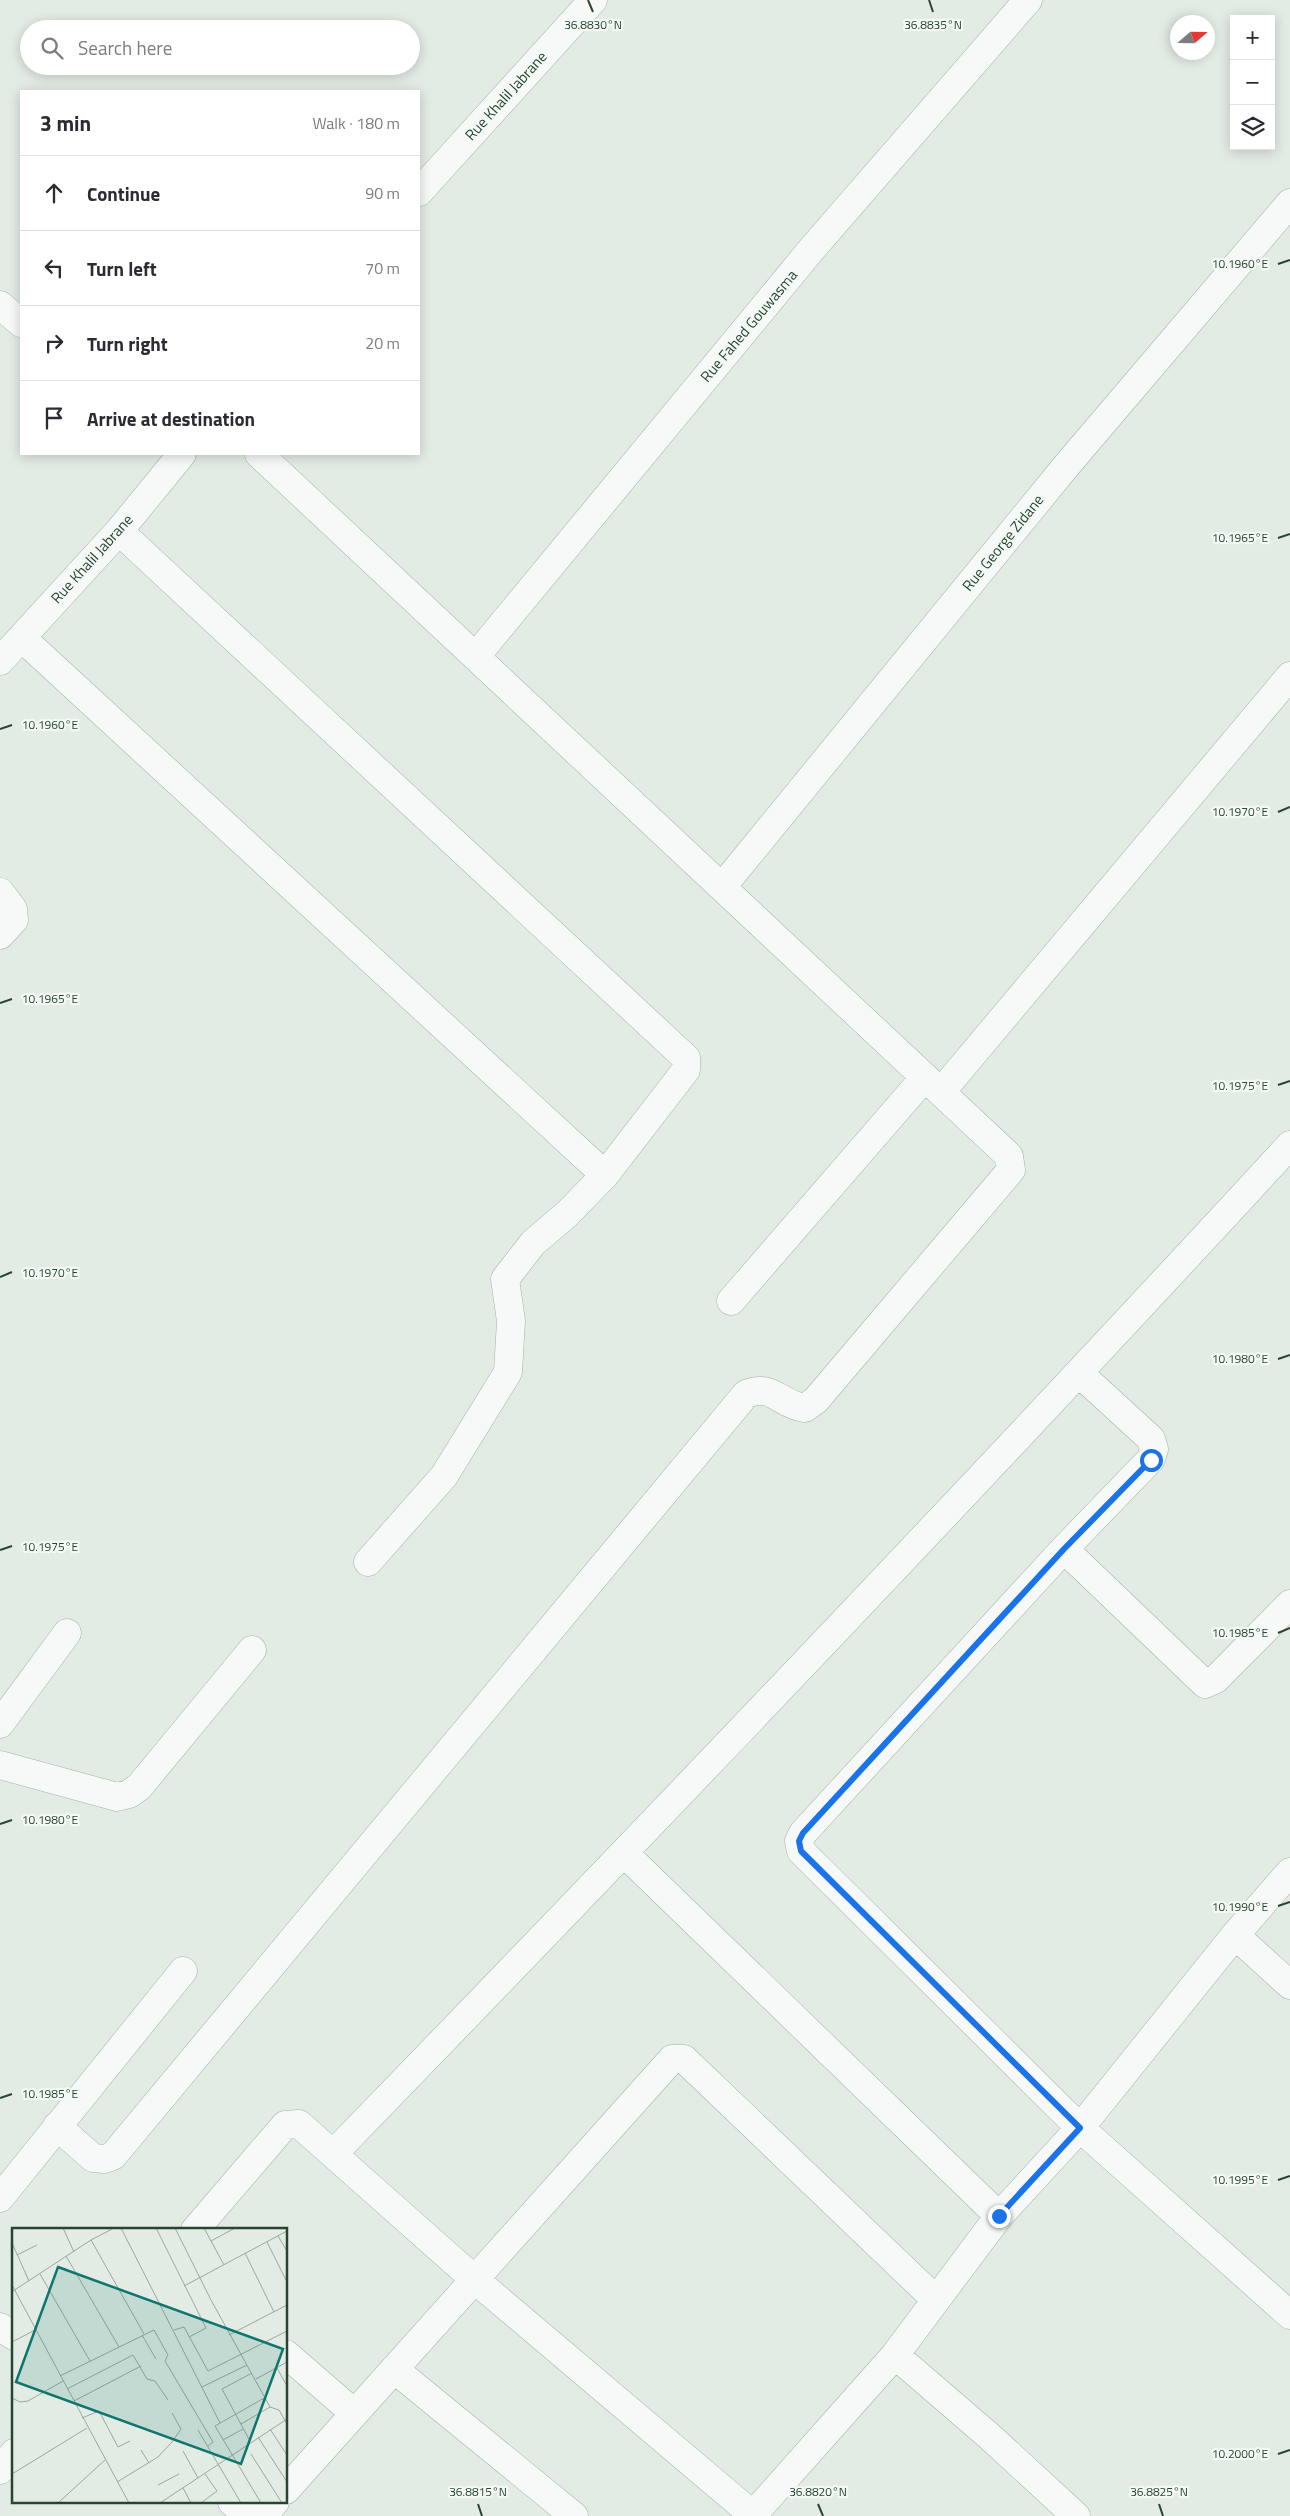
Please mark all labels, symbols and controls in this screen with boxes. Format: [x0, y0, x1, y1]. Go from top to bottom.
text: 36.8830°N [564, 15, 622, 34]
text: 36.8835°N [904, 15, 962, 34]
north arrow [1170, 15, 1215, 60]
map controls [1230, 15, 1275, 150]
button: + [1230, 15, 1275, 60]
search box [20, 20, 420, 75]
text: Search here [78, 33, 172, 62]
icon: search [38, 34, 66, 62]
street label: Rue Khalil Jabrane [459, 46, 552, 146]
button: − [1230, 60, 1275, 105]
button: layers [1230, 105, 1275, 150]
text: 3 min [40, 107, 91, 139]
text: Walk · 180 m [312, 111, 400, 135]
icon: ahead [40, 179, 68, 207]
text: Continue [87, 179, 160, 208]
text: 90 m [365, 181, 400, 205]
icon: left [40, 254, 68, 282]
text: Turn left [87, 254, 157, 283]
text: 10.1960°E [1212, 254, 1268, 273]
text: 70 m [365, 256, 400, 280]
street label: Rue Fahed Gouwasma [695, 264, 803, 387]
icon: right [40, 329, 68, 357]
text: Turn right [87, 329, 168, 358]
text: 20 m [365, 331, 400, 355]
icon: arrive [40, 404, 68, 432]
text: Arrive at destination [87, 404, 255, 433]
street label: Rue George Zidane [956, 489, 1049, 596]
street label: Rue Khalil Jabrane [45, 509, 138, 609]
text: 10.1965°E [1212, 528, 1268, 547]
text: 10.1960°E [22, 715, 78, 734]
text: 10.1970°E [1212, 802, 1268, 821]
text: 10.1965°E [22, 989, 78, 1008]
text: 10.1975°E [1212, 1076, 1268, 1095]
text: 10.1970°E [22, 1263, 78, 1282]
text: 10.1980°E [1212, 1349, 1268, 1368]
route start [1140, 1449, 1163, 1472]
text: 10.1975°E [22, 1537, 78, 1556]
text: 10.1985°E [1212, 1623, 1268, 1642]
text: 10.1980°E [22, 1810, 78, 1829]
text: 10.1990°E [1212, 1897, 1268, 1916]
text: 10.1985°E [22, 2084, 78, 2103]
text: 10.1995°E [1212, 2170, 1268, 2189]
route end [988, 2205, 1011, 2228]
inset map [12, 2228, 288, 2504]
text: 10.2000°E [1212, 2444, 1268, 2463]
text: 36.8815°N [449, 2482, 507, 2501]
text: 36.8820°N [789, 2482, 847, 2501]
text: 36.8825°N [1130, 2482, 1188, 2501]

